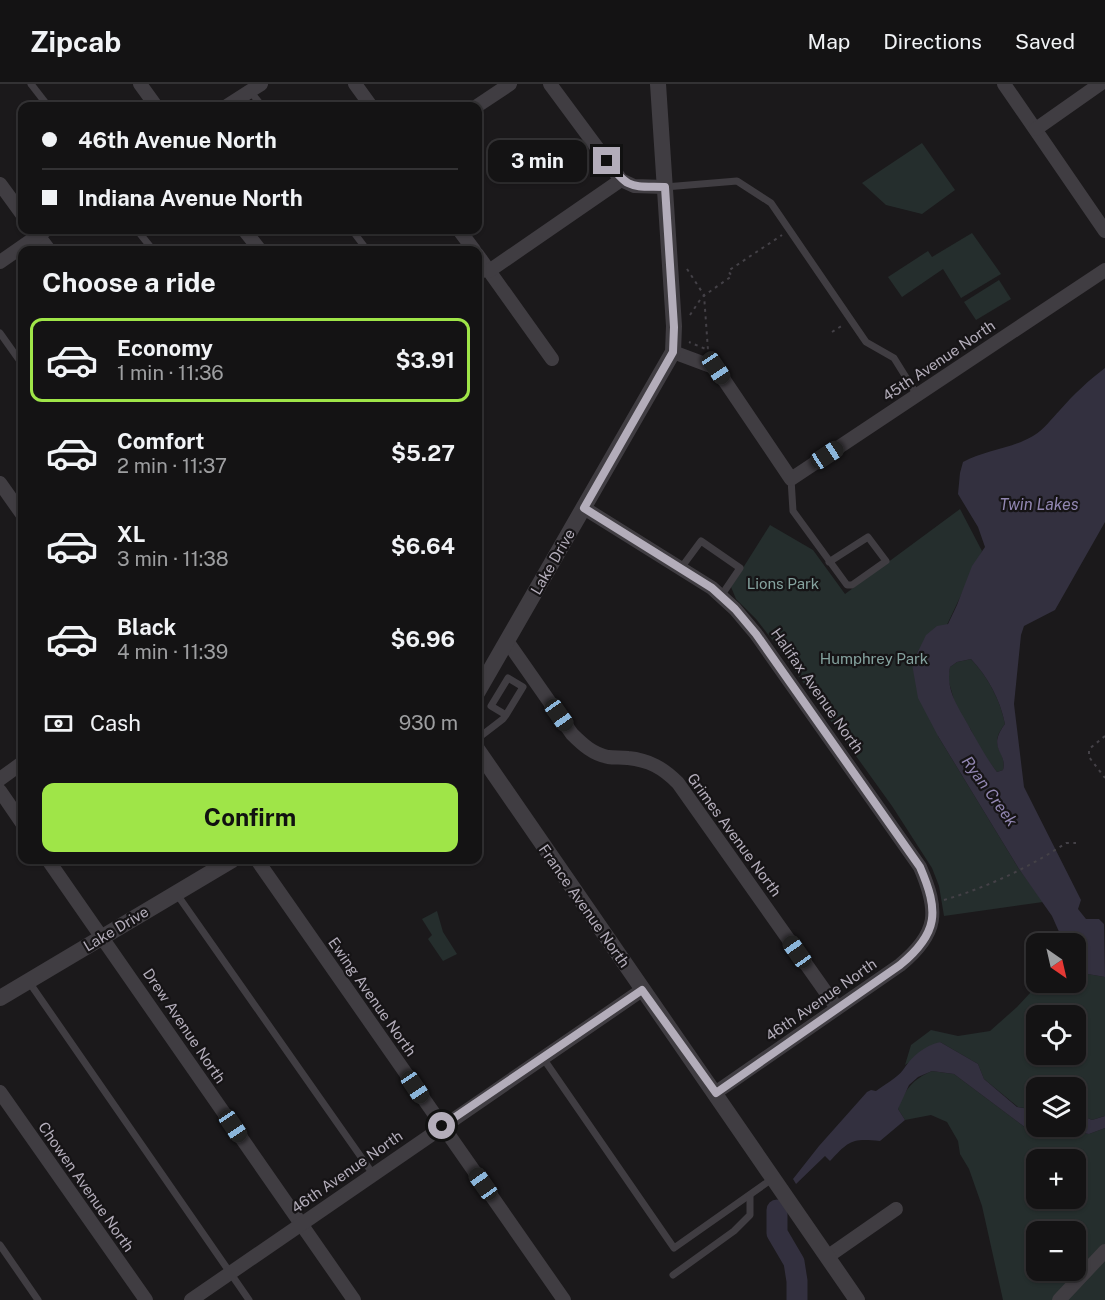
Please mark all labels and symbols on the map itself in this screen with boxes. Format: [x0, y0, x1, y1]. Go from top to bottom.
callout: 3 min [487, 140, 586, 182]
route end [593, 147, 620, 174]
street label: 45th Avenue North [879, 317, 998, 405]
car [698, 348, 734, 388]
car [807, 438, 847, 472]
water label: Twin Lakes [999, 495, 1079, 514]
street label: Lake Drive [527, 526, 578, 597]
park label: Lions Park [747, 575, 819, 592]
street label: Halifax Avenue North [768, 625, 867, 757]
park label: Humphrey Park [820, 650, 928, 667]
car [541, 695, 577, 735]
water label: Ryan Creek [958, 752, 1022, 830]
street label: Grimes Avenue North [684, 770, 785, 900]
street label: France Avenue North [535, 841, 633, 971]
street label: Lake Drive [80, 903, 151, 955]
car [779, 932, 815, 972]
north arrow [1026, 933, 1086, 993]
street label: Ewing Avenue North [325, 934, 420, 1059]
street label: 46th Avenue North [762, 955, 880, 1044]
street label: Drew Avenue North [140, 965, 229, 1086]
car [397, 1067, 433, 1107]
car [215, 1106, 251, 1146]
route start [428, 1112, 455, 1139]
street label: Chowen Avenue North [35, 1119, 138, 1255]
street label: 46th Avenue North [288, 1127, 406, 1216]
car [465, 1164, 501, 1204]

